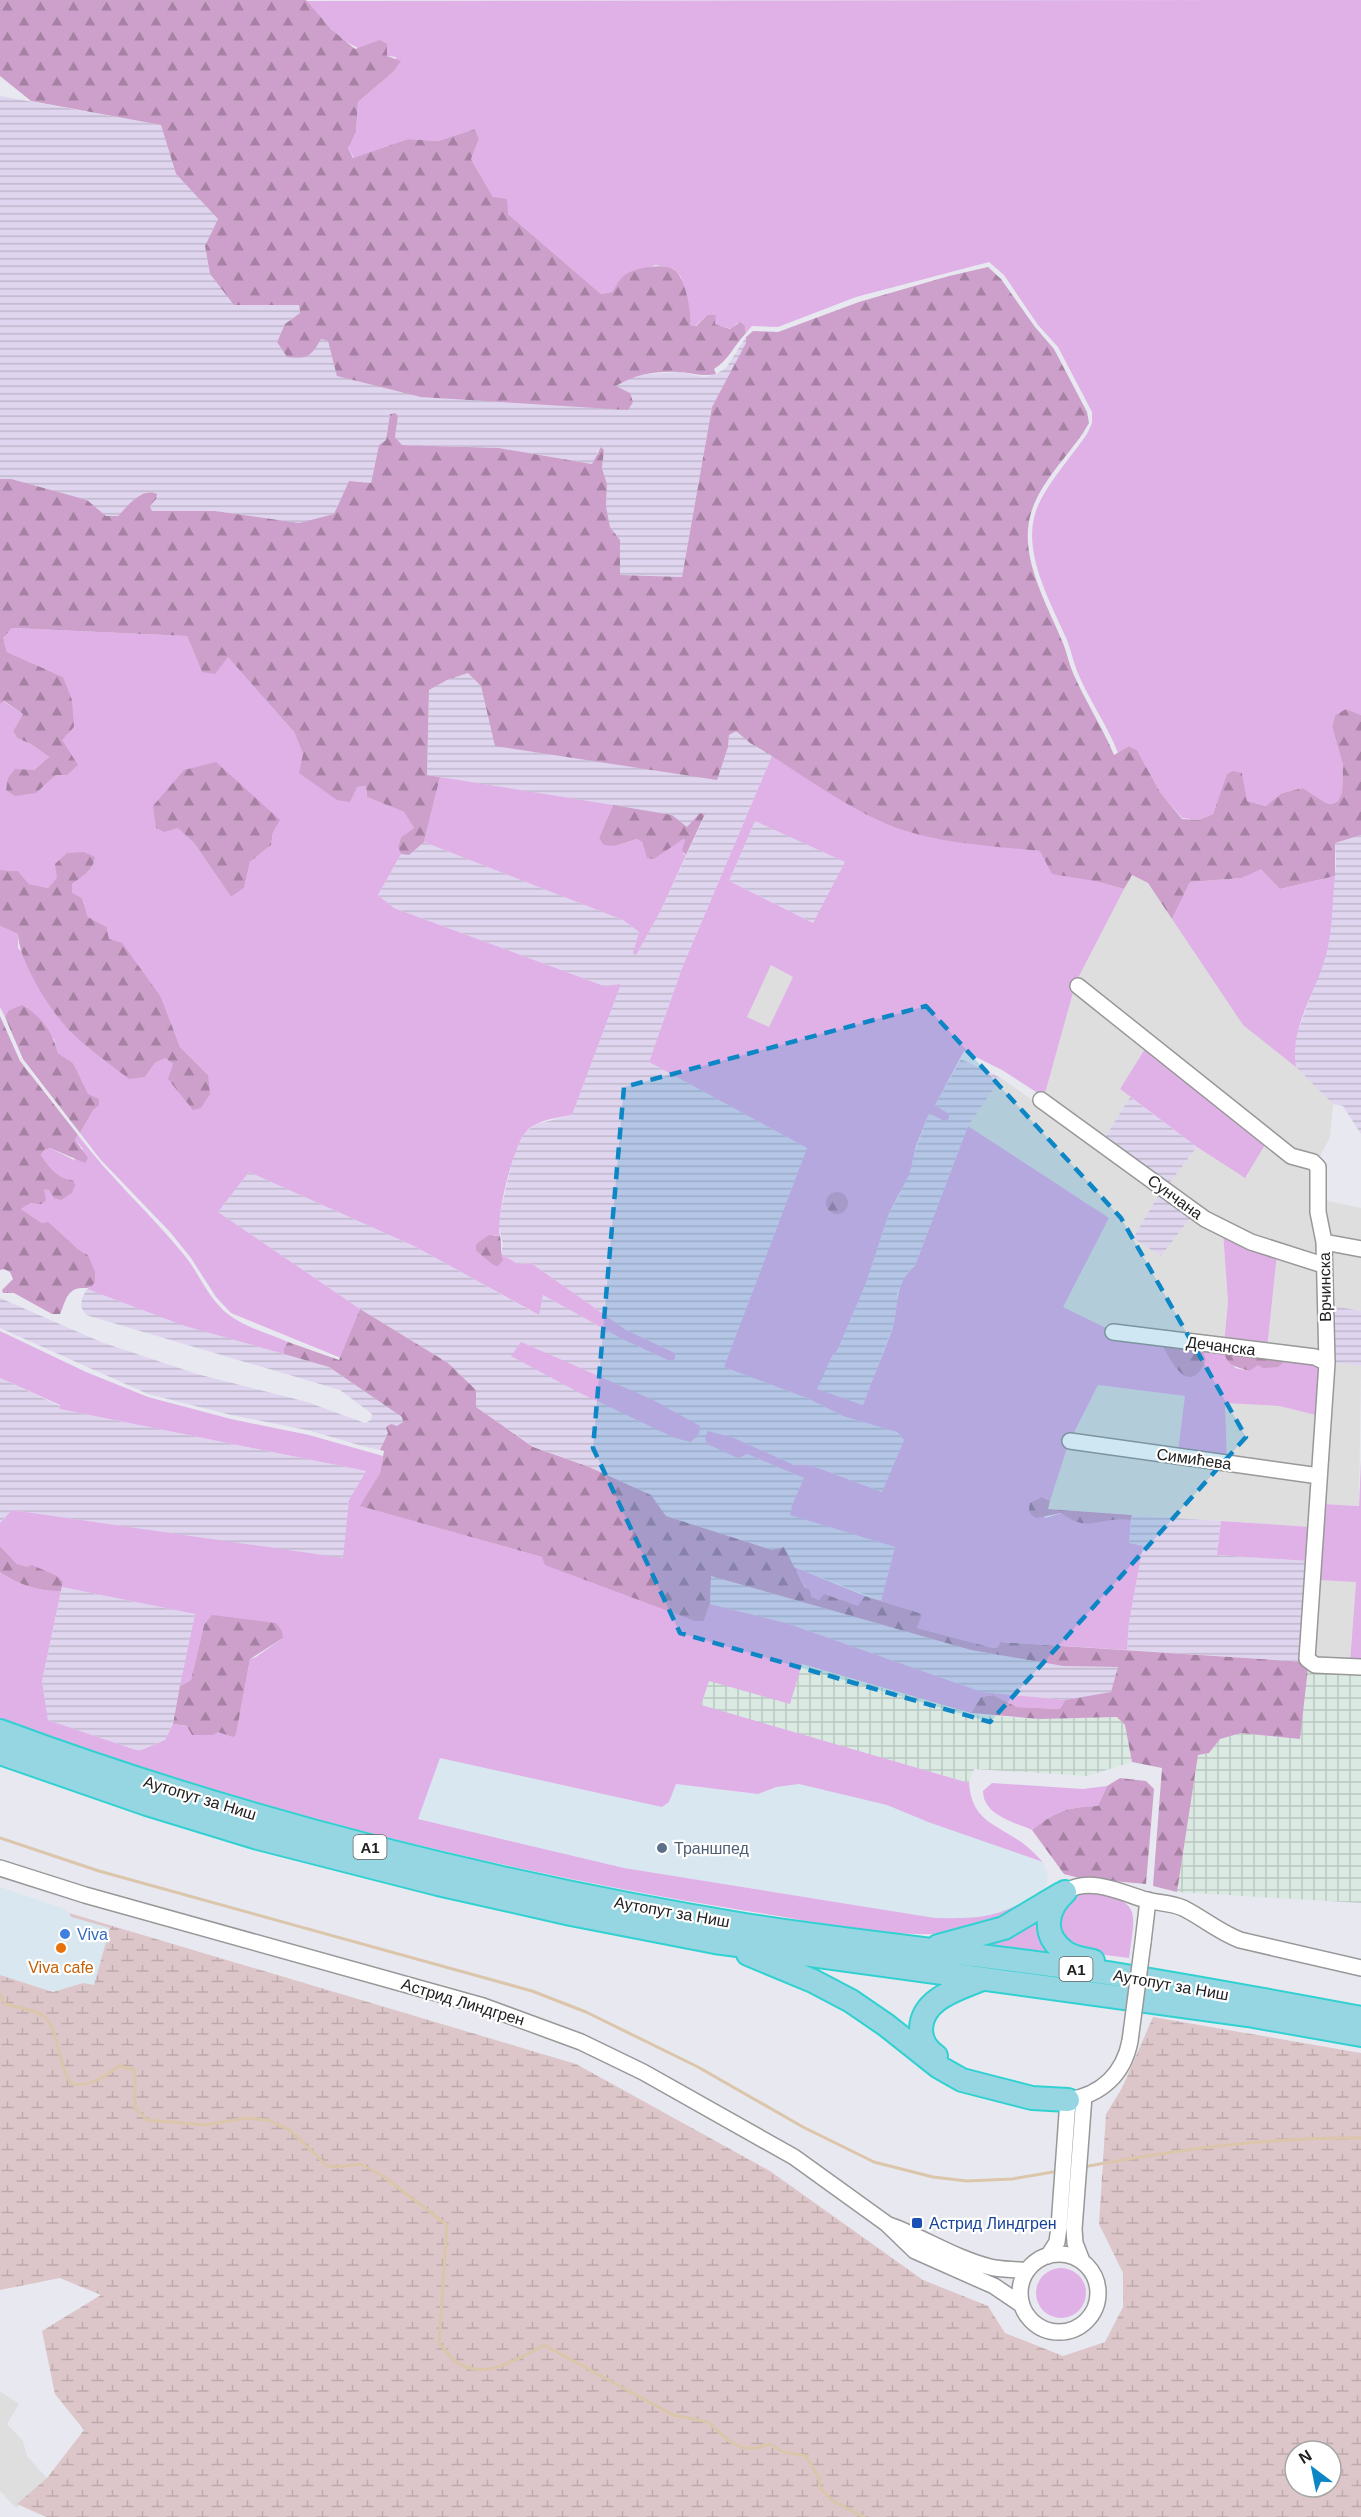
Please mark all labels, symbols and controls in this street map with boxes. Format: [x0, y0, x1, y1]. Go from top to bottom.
street label: Сунчана [1144, 1172, 1206, 1223]
street label: Врчинска [1316, 1252, 1334, 1322]
street label: Дечанска [1185, 1333, 1257, 1359]
street label: Симићева [1155, 1445, 1233, 1473]
street label: Аутопут за Ниш [142, 1773, 258, 1823]
road number: A1 [354, 1835, 386, 1859]
place label: Траншпед [674, 1840, 750, 1857]
marker: Траншпед [655, 1841, 669, 1855]
street label: Аутопут за Ниш [613, 1893, 731, 1931]
place label: Viva [77, 1926, 108, 1943]
marker: Viva [58, 1927, 72, 1941]
marker: Viva cafe [54, 1941, 68, 1955]
road number: A1 [1060, 1957, 1092, 1981]
place label: Viva cafe [28, 1959, 94, 1976]
street label: Аутопут за Ниш [1112, 1966, 1230, 2004]
street label: Астрид Линдгрен [399, 1975, 527, 2029]
place label: Астрид Линдгрен [929, 2215, 1057, 2232]
marker: Астрид Линдгрен [910, 2216, 924, 2230]
north arrow [1283, 2439, 1343, 2499]
text: N [1296, 2446, 1315, 2467]

